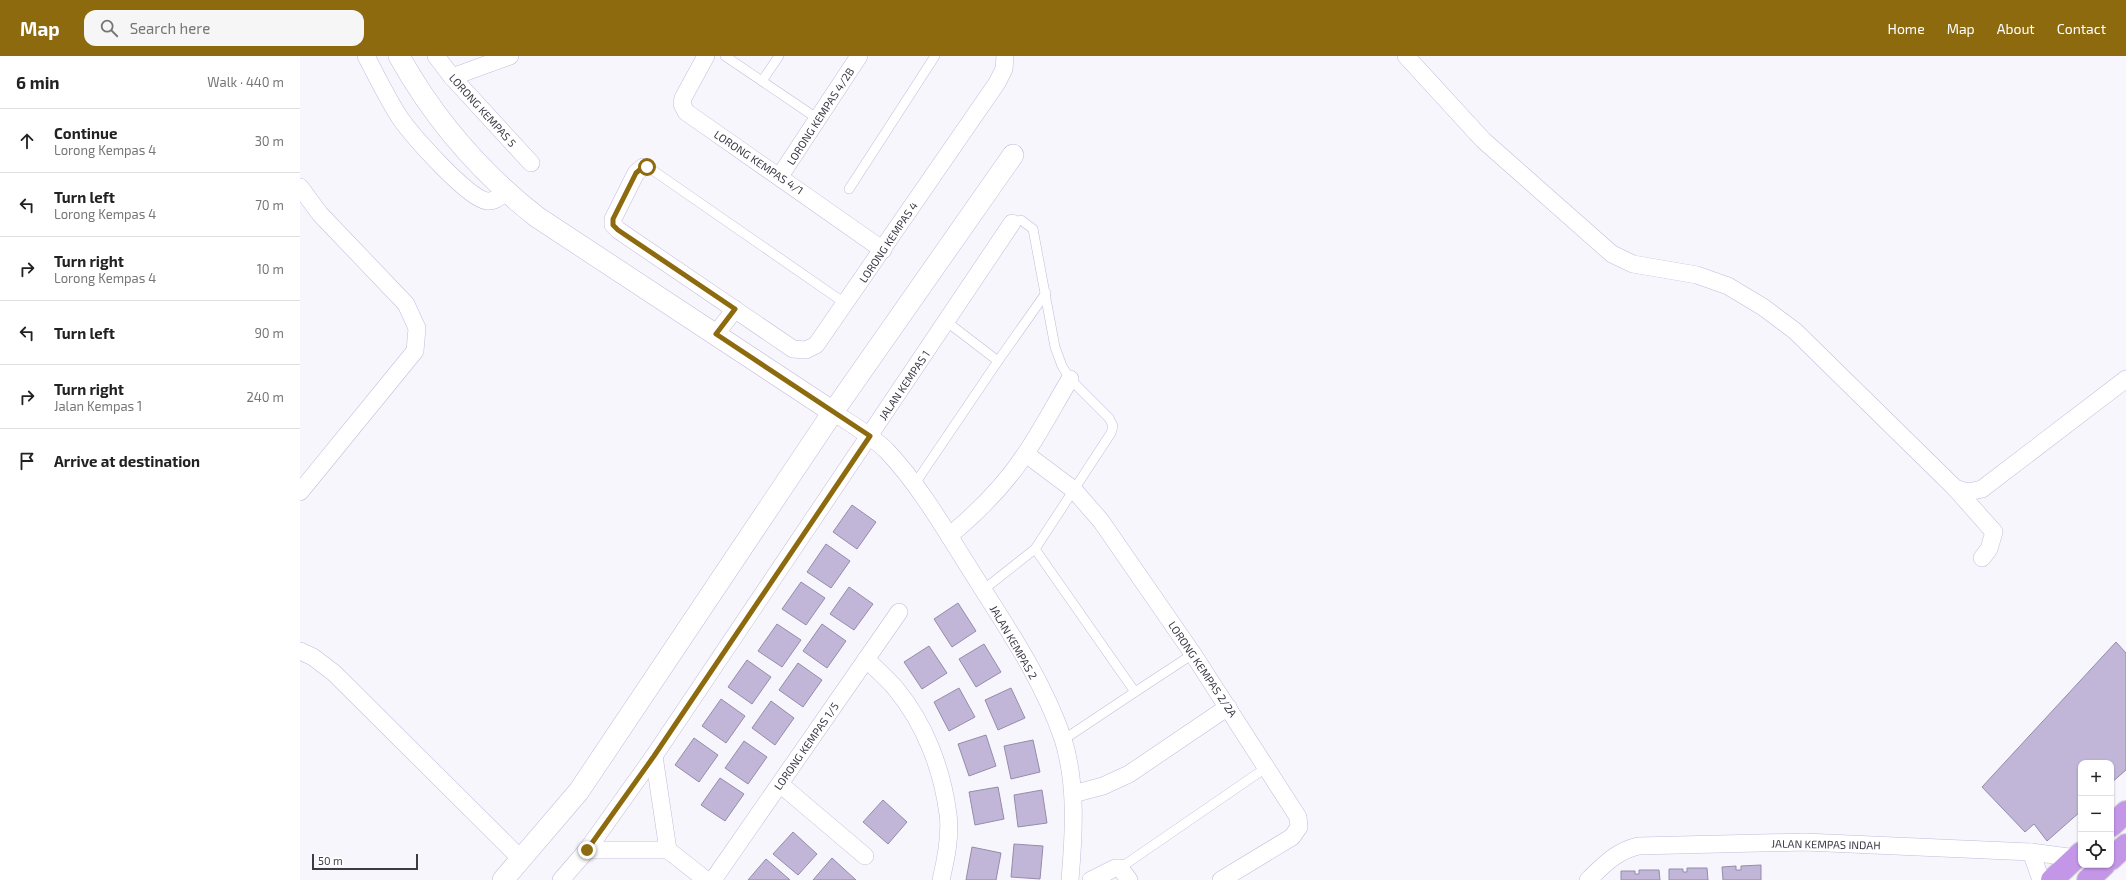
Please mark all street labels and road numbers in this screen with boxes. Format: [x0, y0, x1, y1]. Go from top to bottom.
street label: LORONG KEMPAS 4/2B [784, 65, 856, 167]
street label: LORONG KEMPAS 5 [447, 71, 519, 149]
street label: LORONG KEMPAS 4/1 [712, 127, 806, 197]
street label: LORONG KEMPAS 4 [856, 199, 920, 285]
street label: JALAN KEMPAS 1 [876, 348, 932, 422]
street label: JALAN KEMPAS 2 [988, 603, 1040, 681]
street label: LORONG KEMPAS 2/2A [1166, 619, 1240, 720]
street label: LORONG KEMPAS 1/5 [771, 700, 841, 792]
street label: JALAN KEMPAS INDAH [1771, 837, 1881, 851]

